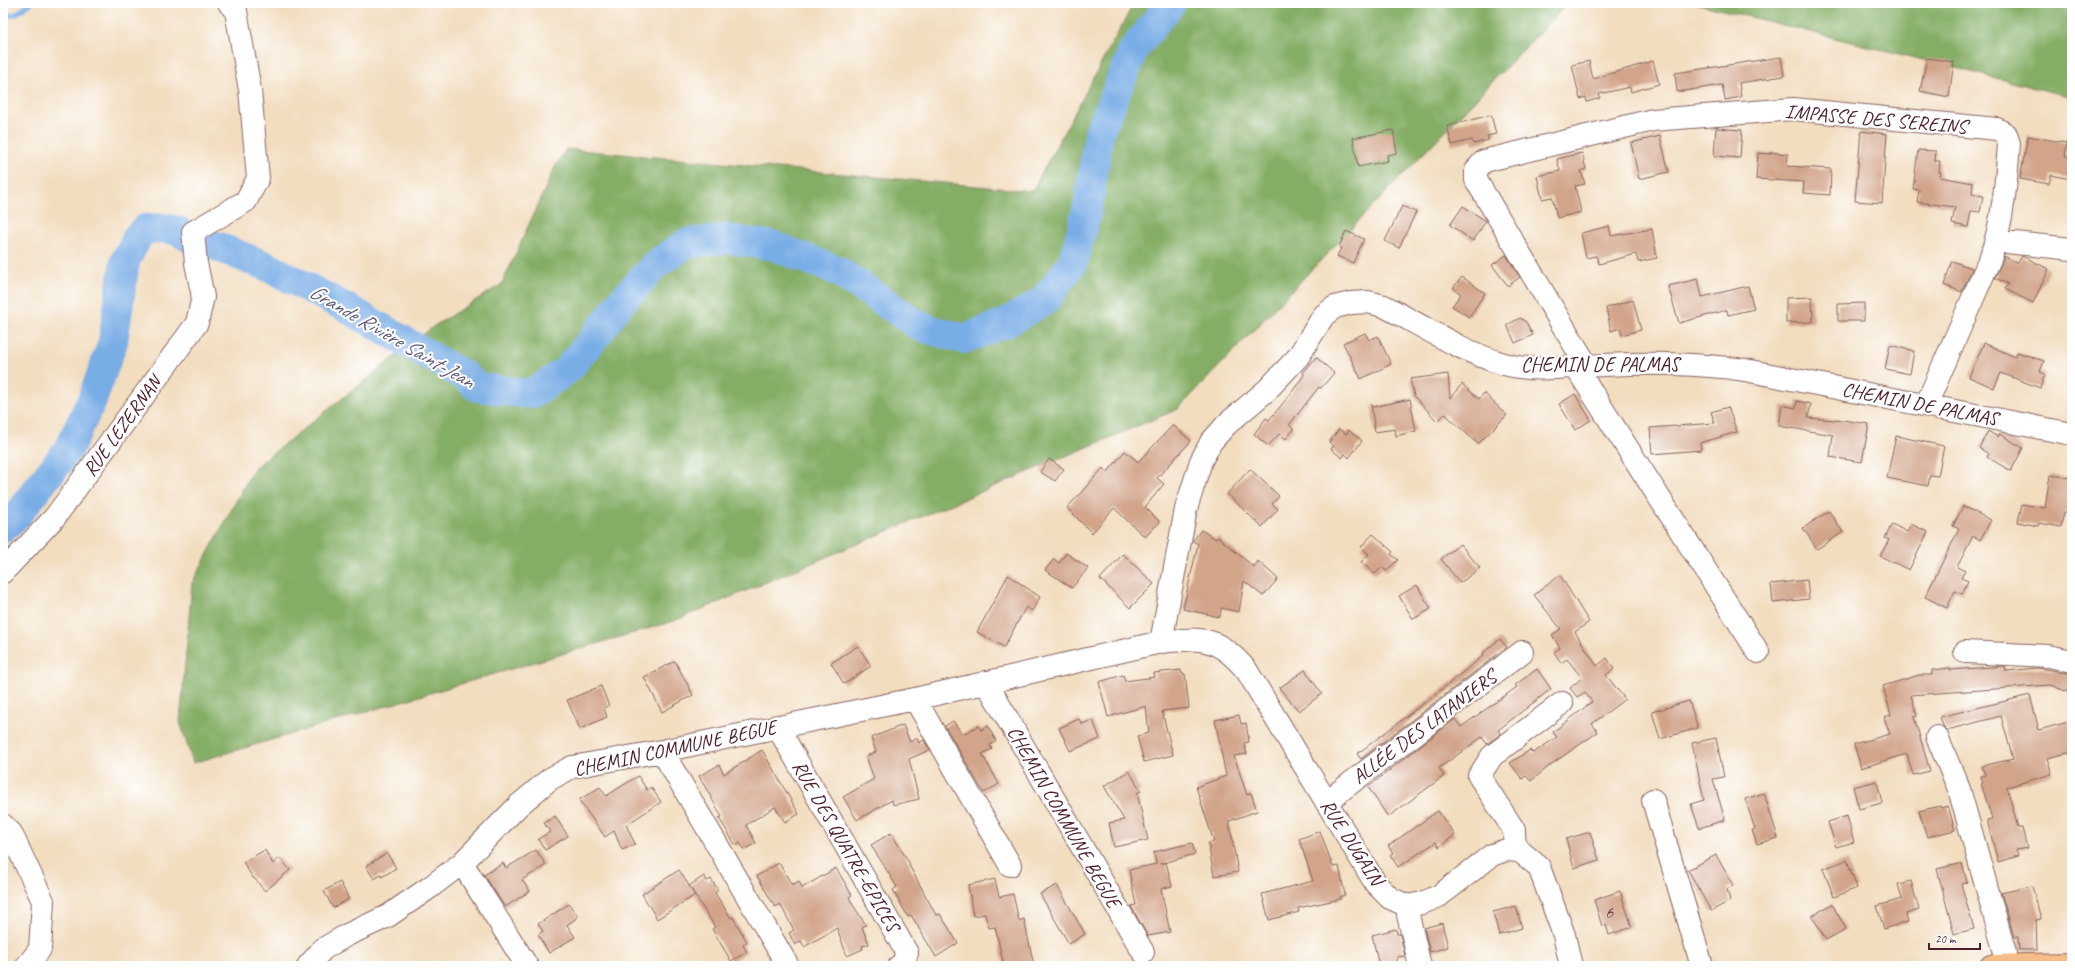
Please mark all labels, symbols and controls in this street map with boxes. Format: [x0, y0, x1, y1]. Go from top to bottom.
street label: IMPASSE DES SEREINS [1784, 99, 1972, 140]
water label: Grande Rivière Saint-Jean [305, 278, 480, 394]
street label: CHEMIN DE PALMAS [1521, 352, 1682, 377]
street label: RUE LEZERNAN [77, 369, 168, 481]
street label: CHEMIN DE PALMAS [1840, 377, 2003, 432]
street label: ALLÉE DES LATANIERS [1347, 662, 1504, 789]
street label: CHEMIN COMMUNE BEGUE [572, 714, 781, 782]
street label: CHEMIN COMMUNE BEGUE [1002, 722, 1128, 915]
street label: RUE DES QUATRE-EPICES [787, 756, 907, 939]
street label: RUE DUGAIN [1315, 794, 1391, 892]
house number: 6 [1605, 901, 1614, 923]
scale bar [1929, 925, 1980, 951]
text: 20 m [1935, 931, 1957, 947]

